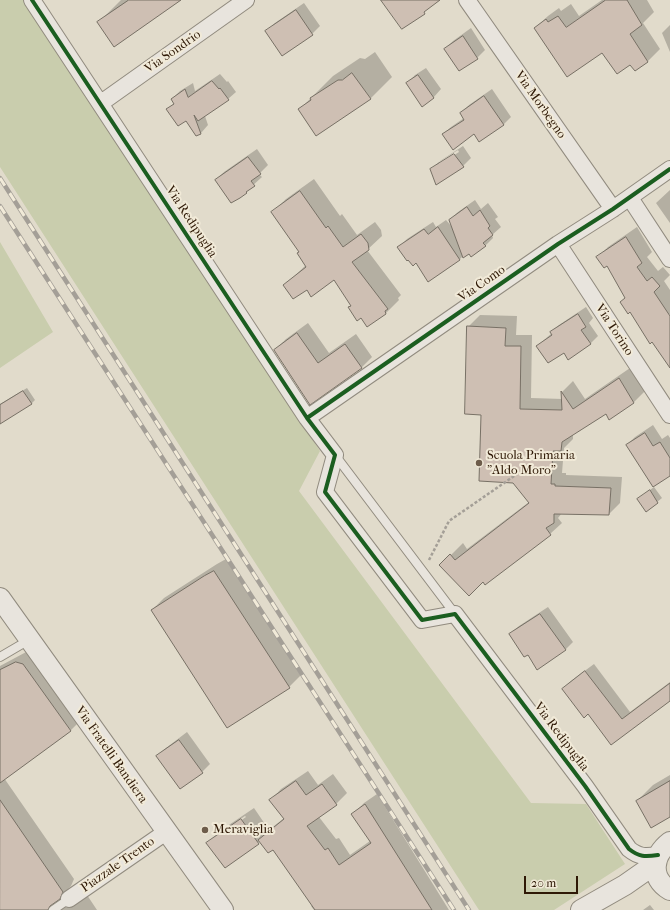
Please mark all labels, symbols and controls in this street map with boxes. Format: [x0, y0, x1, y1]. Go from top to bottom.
street label: Via Sondrio [142, 27, 204, 77]
street label: Via Morbegno [511, 68, 569, 142]
street label: Via Redipuglia [162, 183, 220, 261]
street label: Via Como [456, 262, 508, 306]
street label: Via Torino [592, 301, 636, 359]
place label: Scuola Primaria "Aldo Moro" [487, 448, 575, 479]
marker: Scuola Primaria "Aldo Moro" [474, 458, 484, 468]
street label: Via Redipuglia [530, 699, 592, 775]
street label: Via Fratelli Bandiera [72, 703, 150, 807]
place label: Meraviglia [213, 822, 273, 838]
marker: Meraviglia [200, 825, 210, 835]
street label: Piazzale Trento [78, 834, 158, 896]
scale bar [526, 868, 580, 894]
text: 20 m [531, 876, 556, 890]

